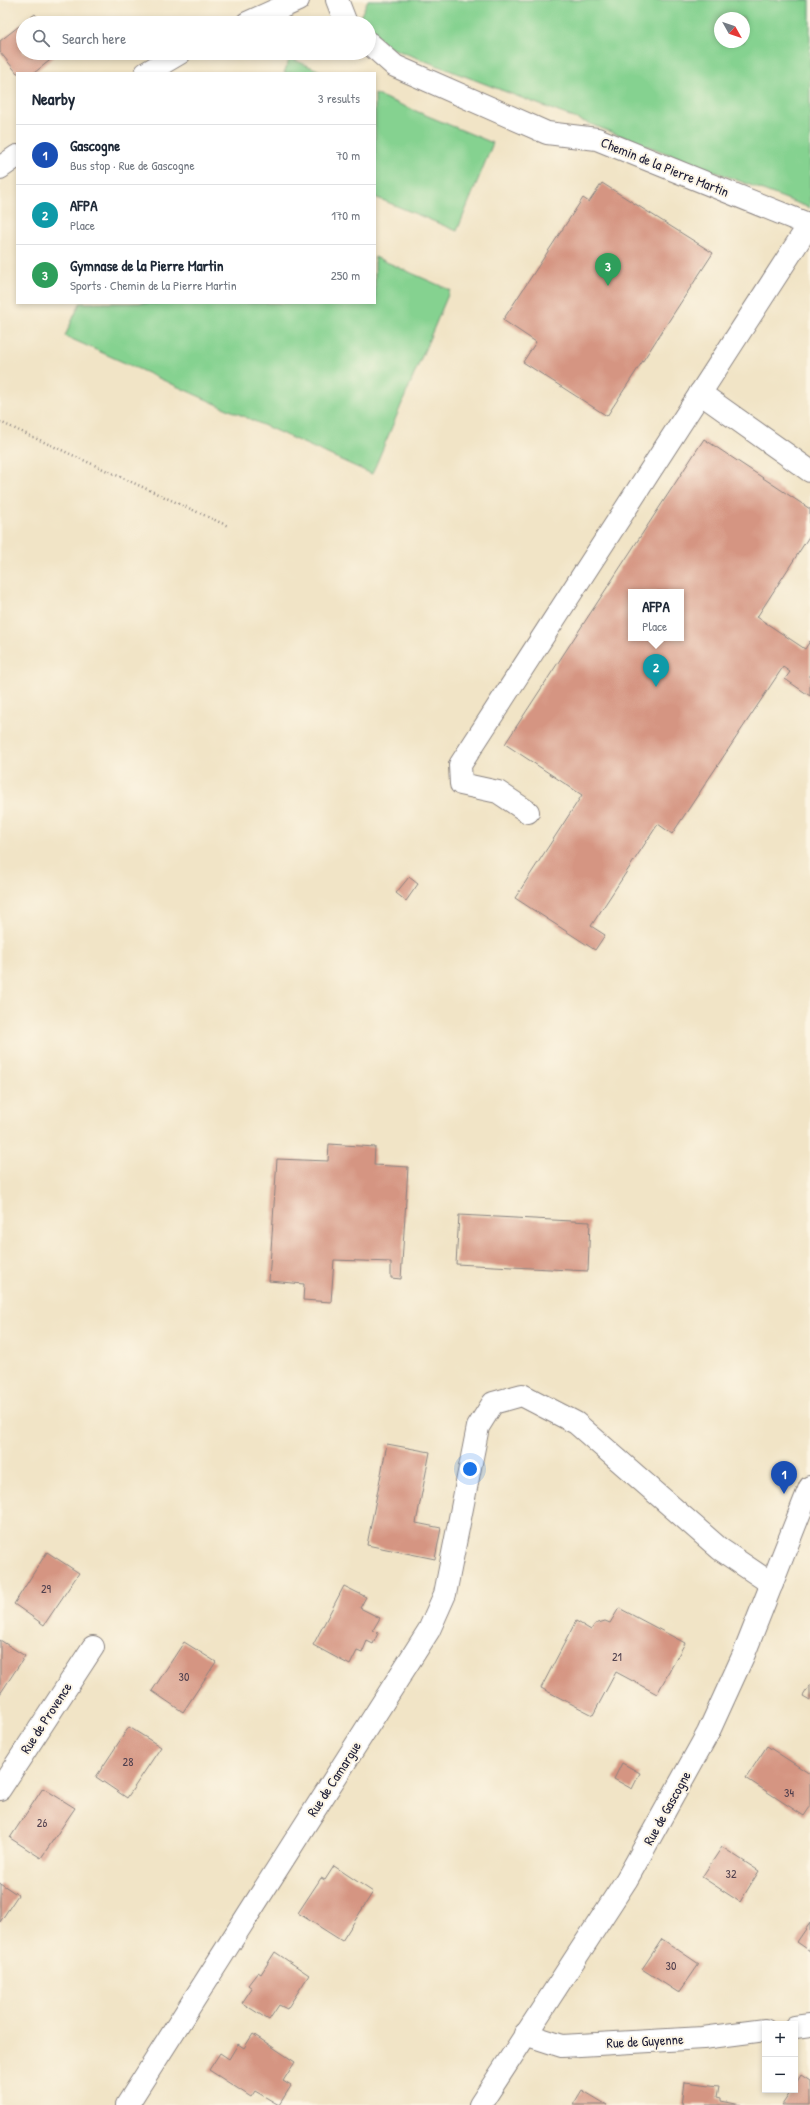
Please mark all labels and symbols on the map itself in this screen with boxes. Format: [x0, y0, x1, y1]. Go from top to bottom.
north arrow [714, 12, 750, 48]
street label: Chemin de la Pierre Martin [598, 132, 732, 201]
pin: 3 [595, 253, 621, 286]
pin: 2 [643, 654, 669, 687]
your location [460, 1459, 480, 1479]
pin: 1 [771, 1461, 797, 1494]
house number: 29 [41, 1580, 52, 1597]
house number: 21 [612, 1648, 622, 1665]
house number: 30 [179, 1668, 189, 1685]
street label: Rue de Provence [15, 1678, 76, 1757]
street label: Rue de Camargue [302, 1737, 366, 1820]
house number: 28 [123, 1753, 133, 1770]
street label: Rue de Gascogne [638, 1767, 696, 1849]
house number: 34 [784, 1784, 794, 1801]
house number: 26 [37, 1814, 47, 1831]
house number: 32 [726, 1865, 737, 1882]
house number: 30 [666, 1957, 676, 1974]
street label: Rue de Guyenne [606, 2029, 684, 2053]

